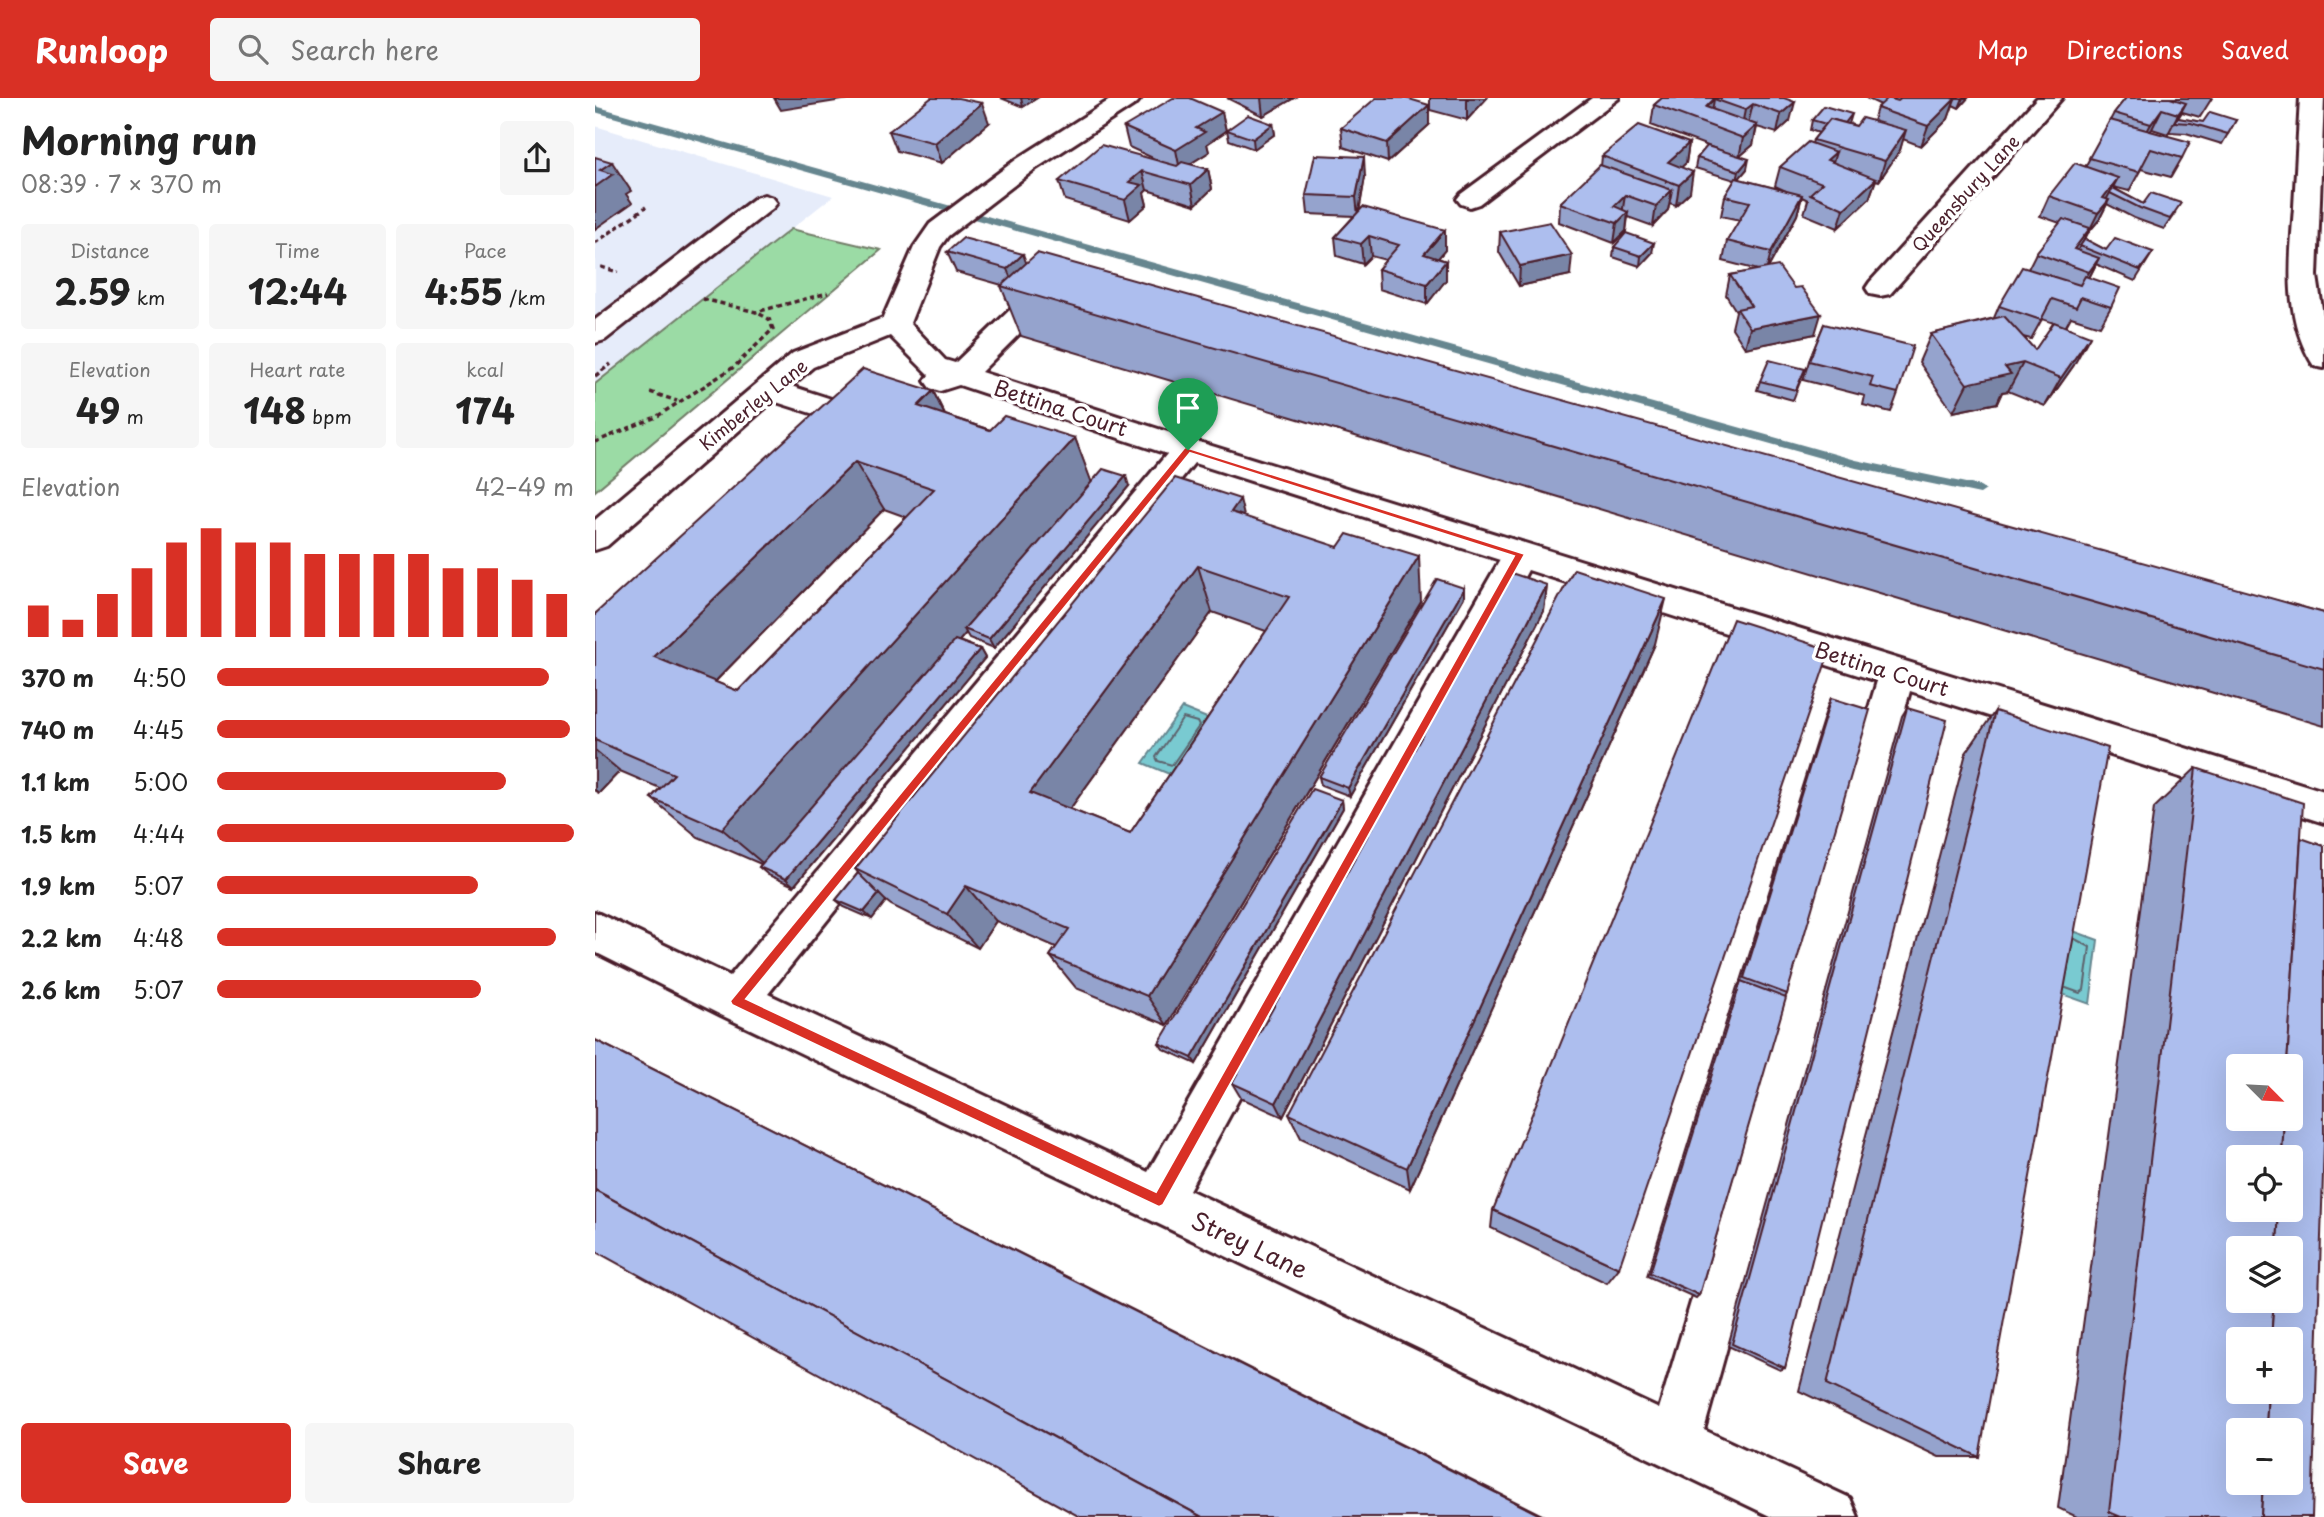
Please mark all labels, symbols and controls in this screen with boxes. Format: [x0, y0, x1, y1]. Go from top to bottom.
search box [210, 18, 700, 81]
text: Runloop [35, 24, 168, 74]
icon: search [234, 30, 272, 68]
text: Search here [290, 30, 439, 69]
text: Map [1977, 31, 2028, 67]
text: Directions [2066, 31, 2183, 67]
text: Saved [2221, 31, 2289, 67]
text: Morning run [21, 111, 257, 168]
button: share [500, 121, 574, 195]
street label: Queensbury Lane [1905, 128, 2025, 258]
text: 08:39 · 7 × 370 m [21, 166, 222, 201]
text: Distance [70, 236, 150, 264]
text: Time [275, 236, 320, 264]
text: Pace [464, 236, 507, 264]
text: 2.59 [54, 264, 131, 317]
text: 12:44 [248, 264, 347, 317]
text: 4:55 [425, 264, 503, 317]
text: km [131, 283, 165, 311]
text: /km [503, 283, 546, 311]
street label: Kimberley Lane [693, 352, 813, 456]
text: Elevation [69, 355, 151, 383]
text: Heart rate [250, 355, 345, 383]
text: kcal [466, 355, 504, 383]
street label: Bettina Court [990, 370, 1132, 444]
pin [1158, 378, 1218, 450]
text: 49 [76, 383, 120, 436]
text: 148 [243, 383, 306, 436]
text: 174 [455, 383, 515, 436]
icon: arrive [1169, 389, 1207, 427]
text: m [120, 402, 144, 430]
text: bpm [306, 402, 352, 430]
text: Elevation [21, 469, 120, 504]
text: 42–49 m [475, 469, 574, 504]
street label: Bettina Court [1811, 632, 1953, 704]
text: 370 m [21, 660, 94, 695]
text: 4:50 [133, 660, 186, 695]
text: 740 m [21, 712, 94, 747]
text: 4:45 [133, 712, 184, 747]
text: 1.1 km [21, 764, 90, 799]
text: 5:00 [133, 764, 188, 799]
text: 1.5 km [21, 816, 97, 851]
text: 4:44 [133, 816, 185, 851]
text: 1.9 km [21, 868, 95, 903]
text: 5:07 [133, 868, 184, 903]
text: 2.2 km [21, 920, 102, 955]
text: 4:48 [133, 920, 184, 955]
text: 2.6 km [21, 972, 101, 1007]
text: 5:07 [133, 972, 184, 1007]
north arrow [2226, 1054, 2303, 1130]
map controls [2226, 1054, 2303, 1495]
button: locate [2226, 1145, 2303, 1222]
street label: Strey Lane [1186, 1201, 1314, 1287]
button: layers [2226, 1236, 2303, 1313]
button: + [2226, 1327, 2303, 1404]
button: − [2226, 1418, 2303, 1495]
button: Save [21, 1423, 291, 1503]
button: Share [305, 1423, 574, 1503]

